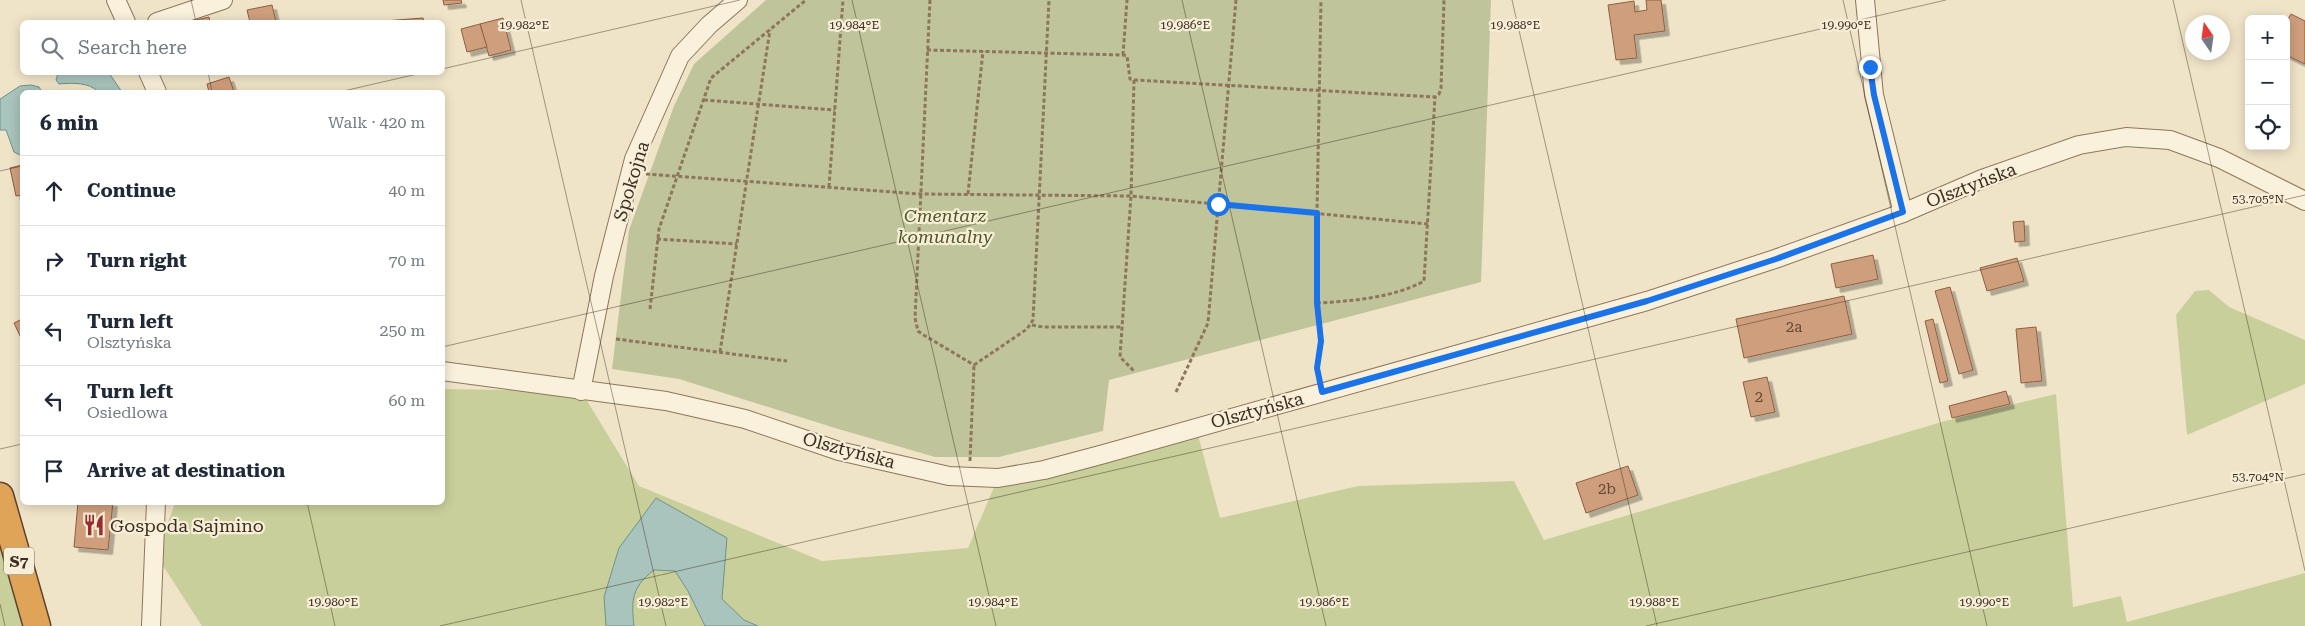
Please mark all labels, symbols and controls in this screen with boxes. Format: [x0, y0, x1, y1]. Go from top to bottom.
north arrow [2185, 15, 2230, 60]
map controls [2245, 15, 2290, 150]
button: + [2245, 15, 2290, 60]
text: 19.982°E [499, 18, 549, 32]
text: 19.984°E [829, 18, 879, 32]
text: 19.986°E [1160, 18, 1210, 32]
text: 19.988°E [1490, 18, 1540, 32]
text: 19.990°E [1821, 18, 1871, 32]
search box [20, 20, 445, 75]
icon: search [38, 34, 66, 62]
text: Search here [78, 36, 187, 59]
route end [1859, 56, 1882, 79]
button: − [2245, 60, 2290, 105]
button: locate [2245, 105, 2290, 150]
text: 6 min [40, 111, 98, 135]
text: Walk · 420 m [328, 113, 425, 132]
street label: Spokojna [609, 138, 653, 224]
street label: Olsztyńska [1923, 158, 2019, 212]
icon: ahead [40, 177, 68, 205]
text: Continue [87, 179, 176, 202]
text: 40 m [388, 181, 425, 200]
text: 53.705°N [2232, 192, 2284, 206]
route start [1207, 193, 1230, 216]
park label: Cmentarz komunalny [898, 205, 993, 247]
icon: right [40, 247, 68, 275]
text: Turn right [87, 249, 187, 272]
text: 70 m [388, 251, 425, 270]
text: Turn left [87, 310, 173, 333]
icon: left [40, 317, 68, 345]
house number: 2a [1786, 318, 1802, 336]
text: 250 m [379, 321, 425, 340]
text: Olsztyńska [87, 333, 172, 352]
text: Turn left [87, 380, 173, 403]
icon: left [40, 387, 68, 415]
street label: Olsztyńska [1208, 387, 1306, 432]
house number: 2 [1755, 388, 1763, 406]
text: 60 m [388, 391, 425, 410]
text: Osiedlowa [87, 403, 168, 422]
street label: Olsztyńska [800, 428, 898, 473]
icon: arrive [40, 457, 68, 485]
text: Arrive at destination [87, 459, 285, 482]
text: 53.704°N [2232, 470, 2284, 484]
house number: 2b [1598, 480, 1616, 498]
restaurant icon: Gospoda Sajmino [81, 512, 107, 538]
place label: Gospoda Sajmino [110, 515, 264, 536]
road number: S7 [4, 548, 34, 574]
text: 19.980°E [308, 595, 358, 609]
text: 19.982°E [638, 595, 688, 609]
text: 19.984°E [968, 595, 1018, 609]
text: 19.986°E [1299, 595, 1349, 609]
text: 19.988°E [1629, 595, 1679, 609]
text: 19.990°E [1959, 595, 2009, 609]

